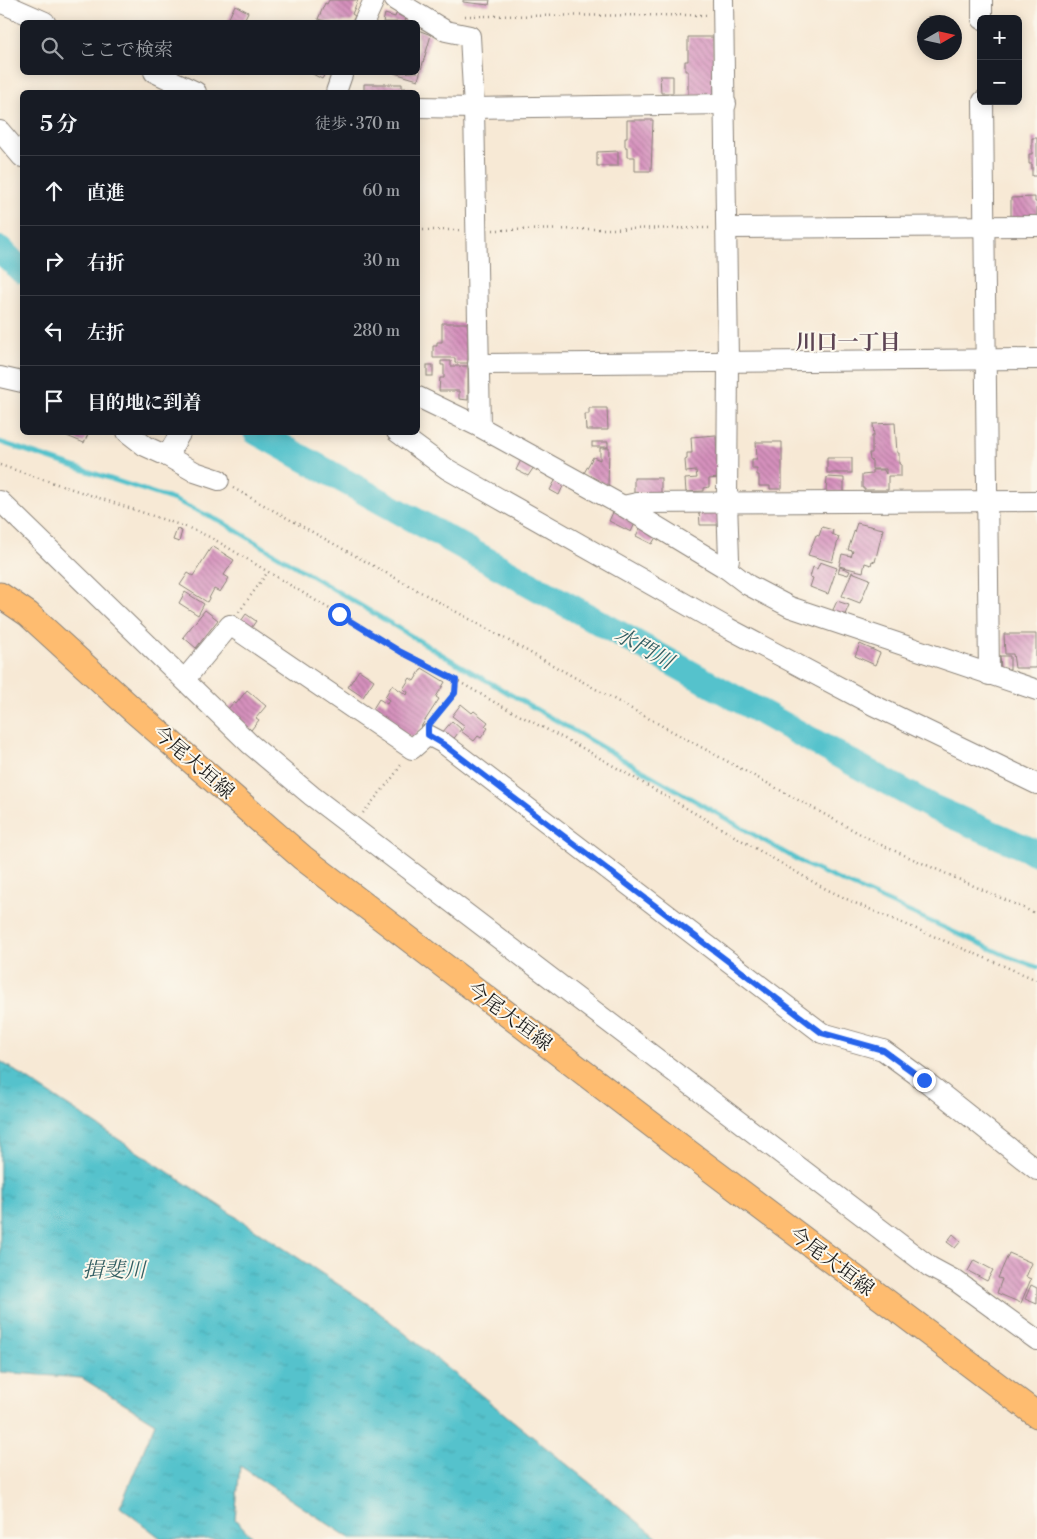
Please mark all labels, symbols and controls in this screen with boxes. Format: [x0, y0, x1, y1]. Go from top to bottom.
north arrow [917, 15, 962, 60]
map controls [977, 15, 1022, 105]
button: + [977, 15, 1022, 60]
search box [20, 20, 420, 75]
icon: search [38, 34, 66, 62]
text: ここで検索 [78, 38, 173, 62]
button: − [977, 60, 1022, 105]
text: 5 分 [40, 112, 77, 138]
text: 徒歩 · 370 m [315, 114, 400, 134]
icon: ahead [40, 177, 68, 205]
text: 直進 [87, 181, 125, 205]
text: 60 m [362, 181, 400, 201]
icon: right [40, 247, 68, 275]
text: 右折 [87, 251, 125, 275]
text: 30 m [363, 251, 400, 271]
icon: left [40, 317, 68, 345]
text: 左折 [87, 321, 125, 345]
text: 280 m [353, 321, 400, 341]
district label: 川口一丁目 [796, 330, 901, 356]
icon: arrive [40, 387, 68, 415]
text: 目的地に到着 [87, 391, 201, 415]
route start [328, 603, 351, 626]
water label: 水門川 [610, 622, 679, 676]
street label: 今尾大垣線 [147, 721, 239, 805]
street label: 今尾大垣線 [462, 977, 557, 1057]
route end [913, 1069, 936, 1092]
street label: 今尾大垣線 [784, 1222, 879, 1302]
water label: 揖斐川 [83, 1258, 147, 1284]

